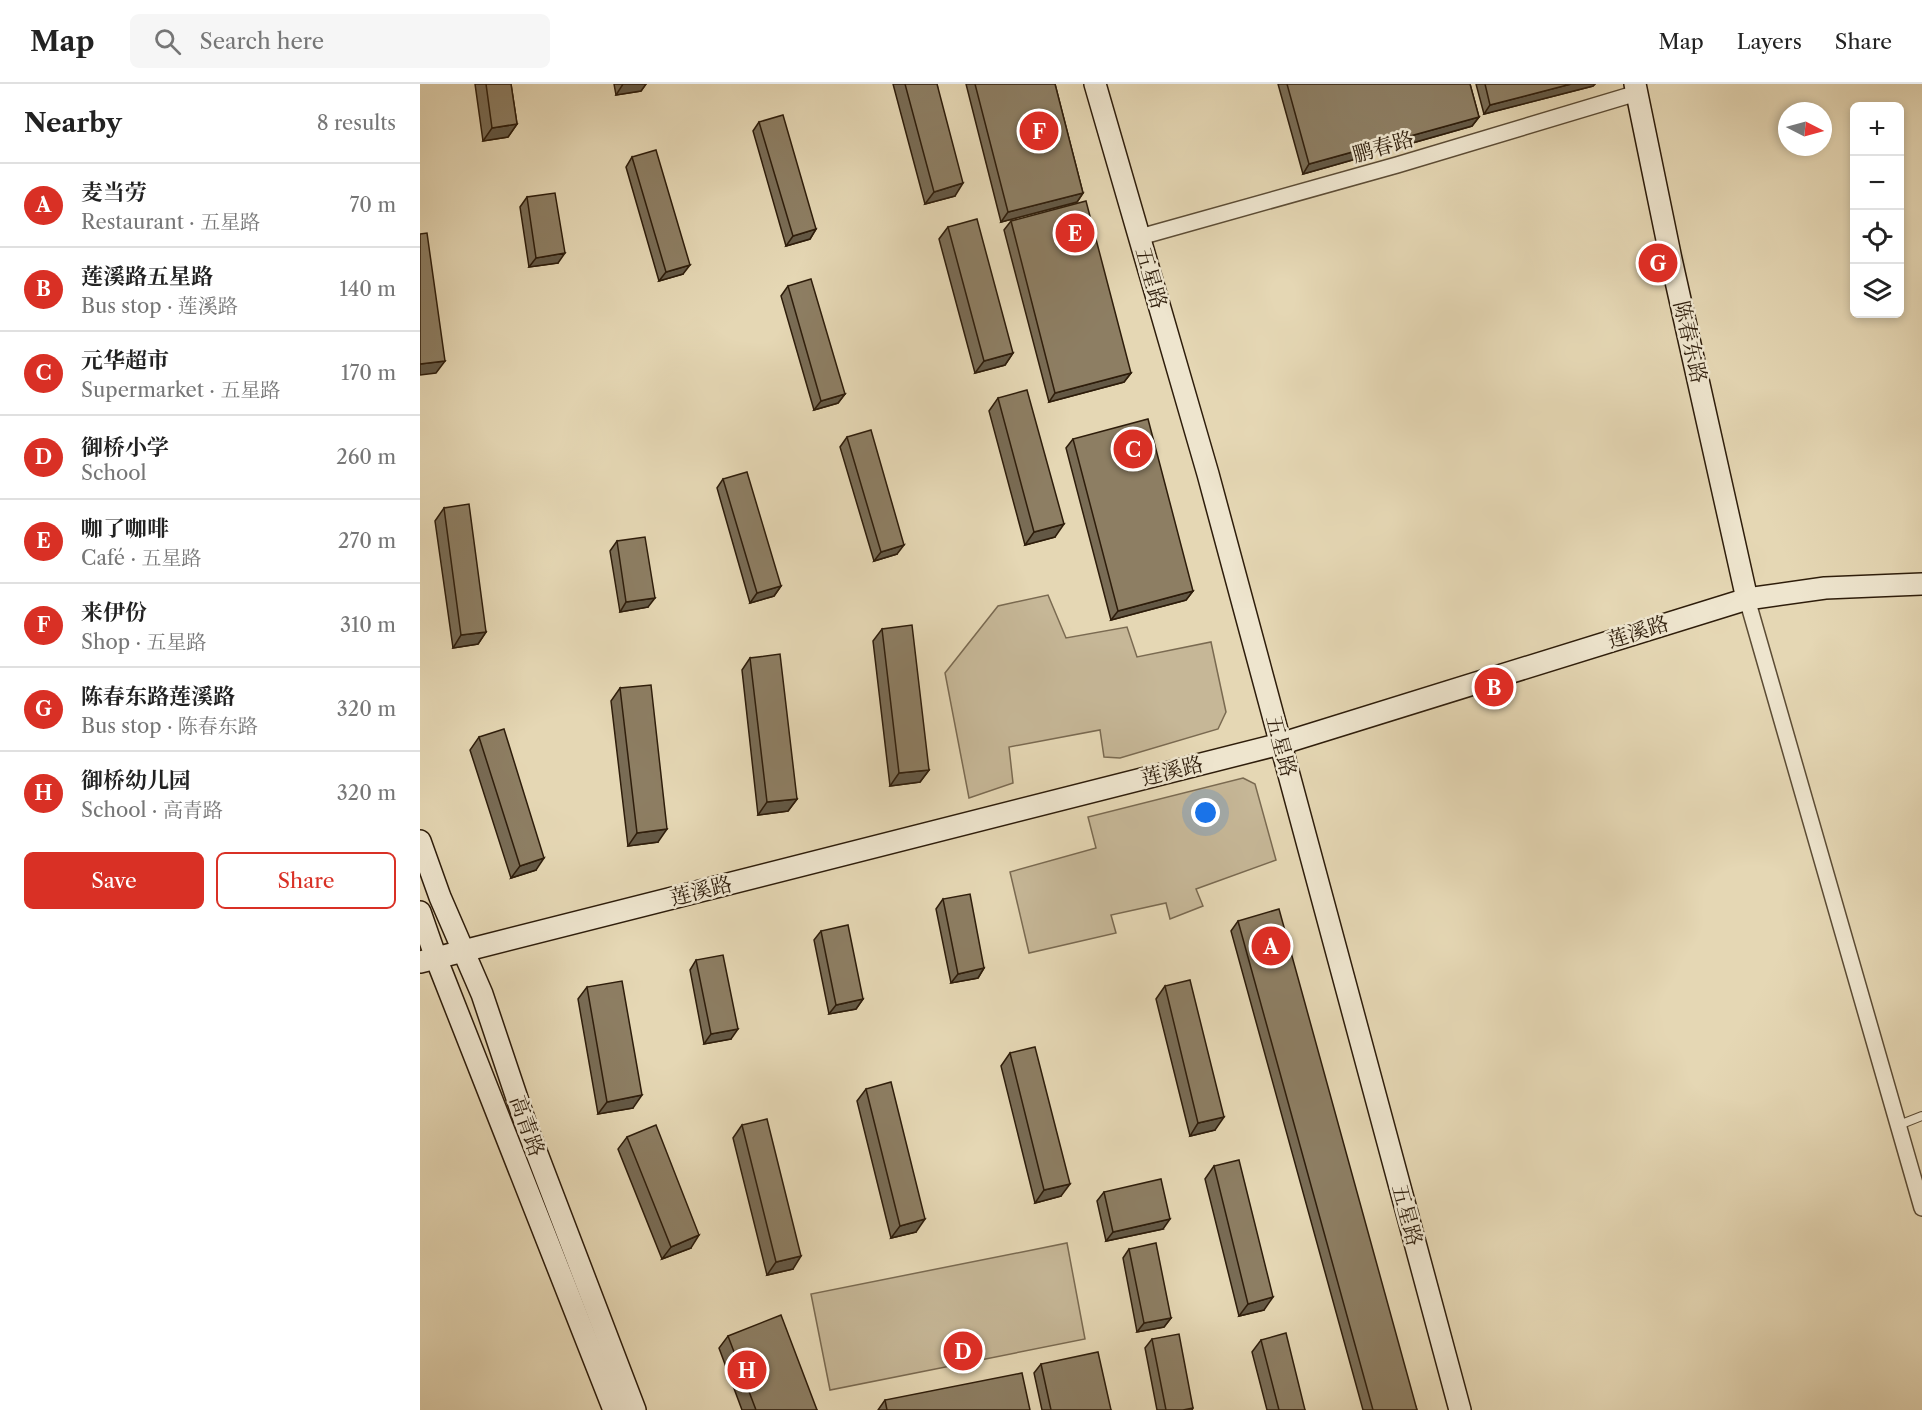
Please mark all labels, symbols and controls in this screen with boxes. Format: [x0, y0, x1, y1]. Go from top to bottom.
search box [130, 14, 550, 68]
text: Map [30, 24, 94, 58]
icon: search [151, 25, 184, 58]
text: Search here [199, 28, 324, 55]
text: Map [1659, 29, 1704, 54]
text: Layers [1737, 29, 1802, 54]
text: Share [1835, 29, 1892, 54]
north arrow [1778, 102, 1832, 156]
map controls [1850, 102, 1904, 318]
button: + [1850, 102, 1904, 156]
text: Nearby [24, 107, 122, 139]
pin: F [1020, 108, 1058, 154]
text: 8 results [317, 111, 396, 135]
street label: 鹏春路 [1349, 126, 1417, 167]
button: − [1850, 156, 1904, 210]
text: 麦当劳 [81, 179, 147, 206]
text: A [36, 193, 51, 217]
text: 70 m [350, 193, 396, 217]
text: Restaurant · 五星路 [81, 210, 260, 234]
pin: E [1056, 210, 1094, 256]
button: locate [1850, 210, 1904, 264]
pin: G [1638, 240, 1678, 285]
street label: 五星路 [1131, 244, 1172, 312]
text: 莲溪路五星路 [81, 263, 213, 290]
button: layers [1850, 264, 1904, 318]
text: B [36, 277, 51, 301]
text: 140 m [339, 277, 396, 301]
text: Bus stop · 莲溪路 [81, 294, 238, 318]
street label: 陈春东路 [1669, 298, 1712, 386]
text: 元华超市 [81, 347, 169, 374]
text: C [35, 361, 52, 385]
text: 170 m [341, 361, 396, 385]
text: Supermarket · 五星路 [81, 378, 280, 402]
pin: C [1114, 426, 1152, 472]
text: 御桥小学 [81, 434, 169, 461]
text: D [35, 445, 52, 469]
text: 260 m [336, 445, 396, 469]
text: School [81, 461, 146, 485]
text: 咖了咖啡 [81, 515, 169, 542]
text: E [36, 529, 51, 553]
text: 270 m [338, 529, 396, 553]
text: Café · 五星路 [81, 546, 201, 570]
text: 来伊份 [81, 599, 147, 626]
street label: 莲溪路 [1604, 610, 1672, 653]
text: F [37, 613, 50, 637]
text: 310 m [340, 613, 396, 637]
text: Shop · 五星路 [81, 630, 206, 654]
pin: B [1474, 664, 1514, 710]
text: 陈春东路莲溪路 [81, 683, 235, 710]
text: G [35, 697, 52, 721]
text: 320 m [337, 697, 396, 721]
street label: 五星路 [1261, 712, 1302, 780]
text: Bus stop · 陈春东路 [81, 714, 258, 738]
street label: 莲溪路 [1138, 751, 1205, 790]
text: 御桥幼儿园 [81, 767, 191, 794]
text: H [34, 781, 53, 805]
text: 320 m [337, 781, 396, 805]
text: School · 高青路 [81, 798, 223, 822]
your location [1191, 798, 1220, 827]
button: Save [24, 852, 204, 909]
button: Share [216, 852, 396, 909]
street label: 莲溪路 [667, 871, 734, 910]
pin: A [1252, 924, 1290, 968]
street label: 高青路 [505, 1092, 550, 1160]
street label: 五星路 [1387, 1181, 1428, 1249]
pin: D [944, 1328, 982, 1374]
pin: H [728, 1348, 766, 1392]

